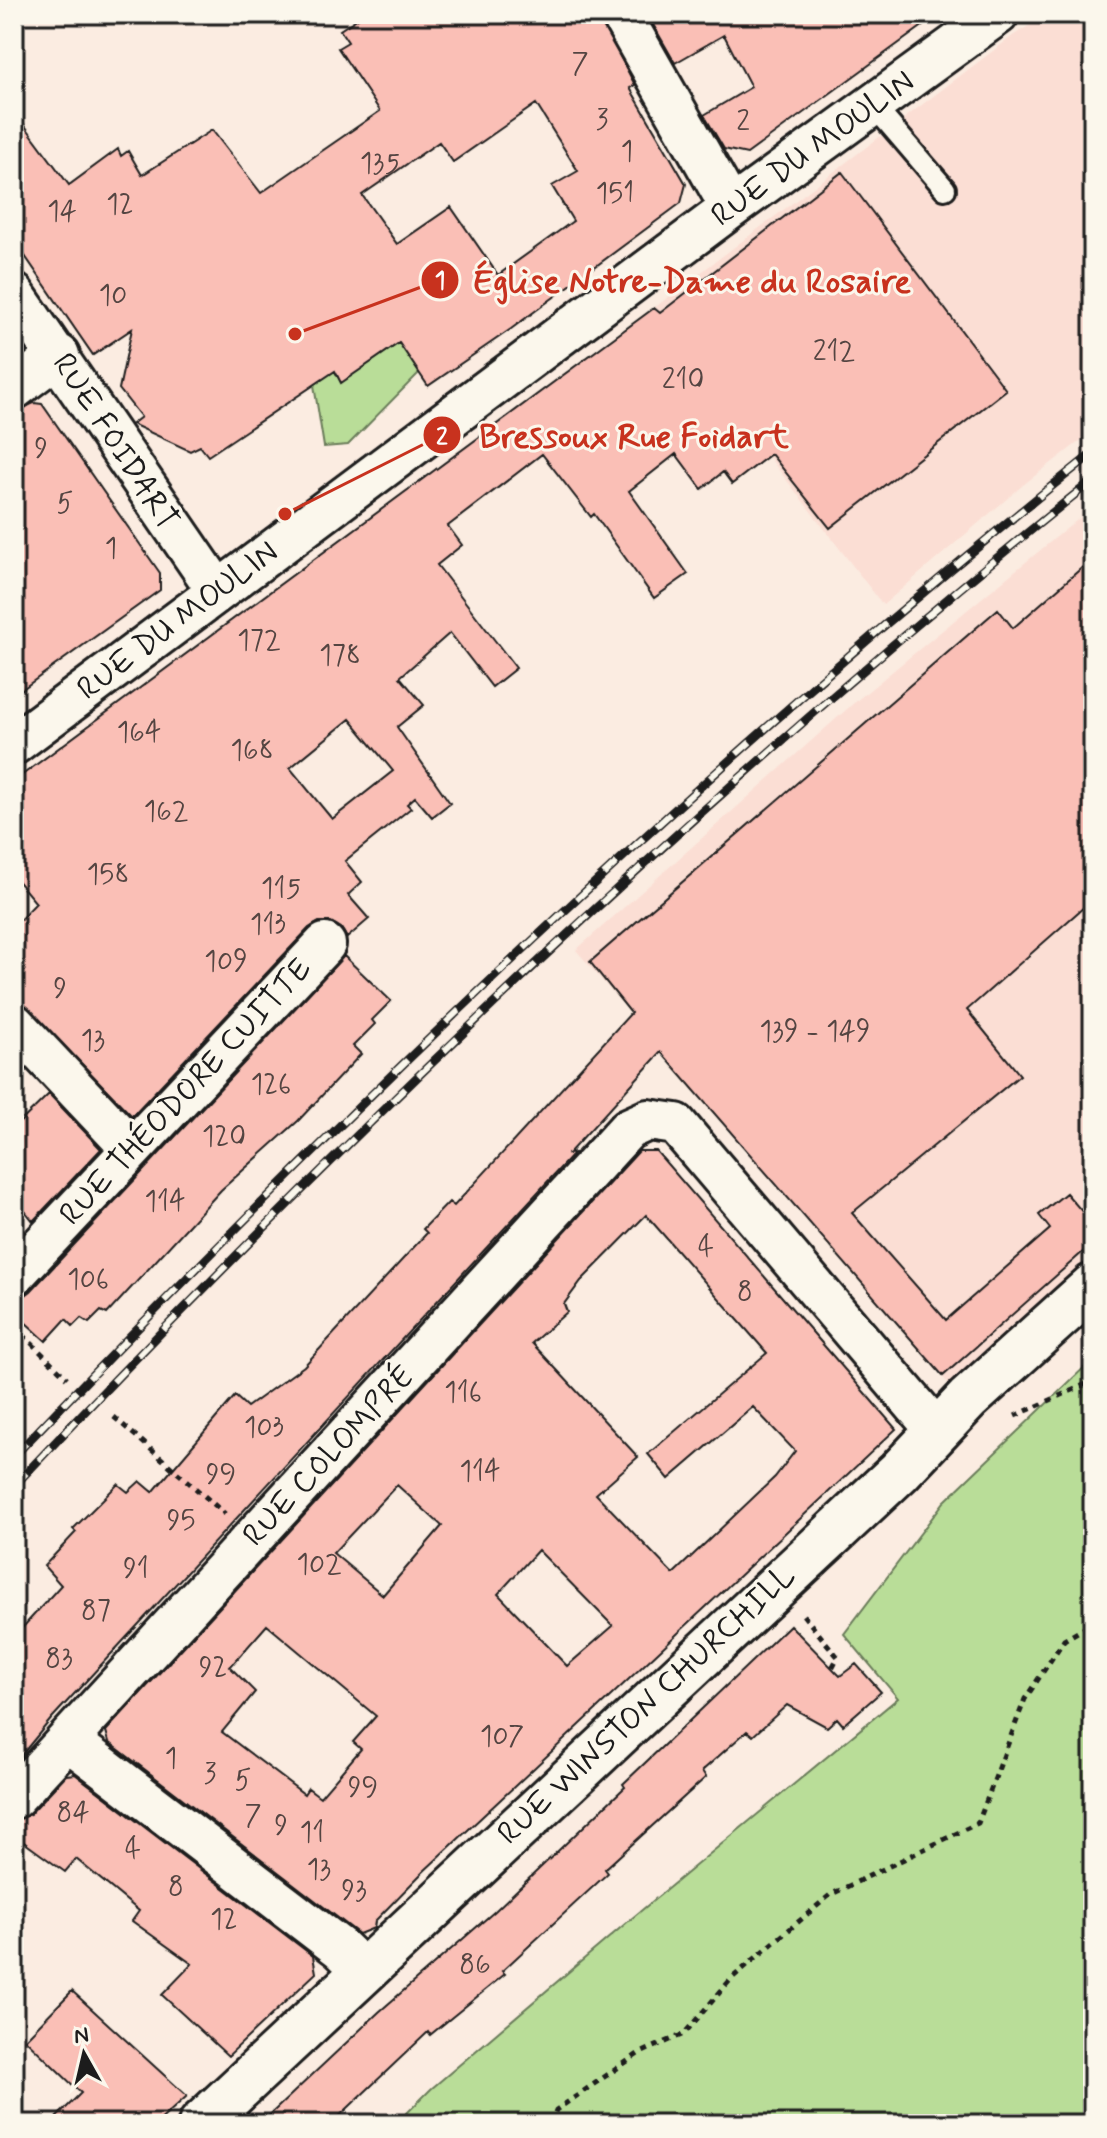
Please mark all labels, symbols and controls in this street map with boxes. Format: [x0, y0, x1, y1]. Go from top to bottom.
house number: 7 [572, 46, 589, 83]
street label: RUE DU MOULIN [703, 61, 923, 237]
house number: 3 [596, 102, 609, 139]
house number: 2 [736, 104, 750, 141]
house number: 1 [621, 134, 633, 171]
house number: 135 [360, 146, 400, 183]
house number: 151 [596, 176, 634, 213]
house number: 12 [106, 187, 134, 224]
house number: 14 [47, 194, 77, 231]
callout: Église Notre-Dame du Rosaire [420, 251, 924, 309]
text: Église Notre-Dame du Rosaire [473, 259, 911, 305]
text: 1 [435, 266, 445, 297]
house number: 10 [99, 278, 127, 315]
house number: 212 [813, 334, 855, 371]
street label: RUE FOIDART [42, 345, 188, 539]
house number: 210 [662, 362, 704, 399]
callout: Bressoux Rue Foidart [422, 406, 805, 464]
text: Bressoux Rue Foidart [479, 415, 790, 460]
text: 2 [436, 422, 448, 453]
house number: 9 [34, 431, 48, 468]
house number: 5 [57, 486, 73, 523]
house number: 1 [105, 531, 117, 568]
street label: RUE DU MOULIN [69, 532, 287, 710]
house number: 172 [237, 623, 281, 660]
house number: 178 [319, 638, 361, 675]
house number: 164 [117, 715, 161, 752]
house number: 168 [230, 733, 274, 770]
house number: 162 [144, 794, 188, 831]
house number: 158 [87, 857, 129, 894]
house number: 115 [261, 871, 301, 908]
house number: 113 [250, 907, 286, 944]
house number: 109 [204, 944, 248, 981]
street label: RUE THÉODORE CUITTE [51, 949, 321, 1235]
house number: 9 [53, 971, 67, 1008]
house number: 139 - 149 [760, 1014, 871, 1051]
house number: 13 [81, 1023, 105, 1060]
house number: 126 [251, 1067, 291, 1104]
house number: 120 [202, 1119, 246, 1156]
house number: 114 [144, 1184, 186, 1221]
house number: 4 [698, 1229, 714, 1266]
house number: 106 [67, 1262, 109, 1299]
house number: 8 [737, 1274, 753, 1311]
street label: RUE COLOMPRÉ [234, 1356, 424, 1556]
house number: 116 [444, 1375, 482, 1412]
house number: 103 [244, 1410, 284, 1447]
house number: 114 [459, 1454, 501, 1491]
house number: 99 [206, 1457, 236, 1494]
house number: 95 [167, 1503, 195, 1540]
house number: 102 [296, 1547, 342, 1584]
house number: 91 [123, 1551, 149, 1588]
street label: RUE WINSTON CHURCHILL [489, 1555, 805, 1855]
house number: 87 [81, 1593, 111, 1630]
house number: 83 [45, 1641, 73, 1678]
house number: 92 [199, 1650, 227, 1687]
house number: 107 [480, 1719, 524, 1756]
house number: 1 [165, 1741, 177, 1778]
house number: 3 [204, 1756, 217, 1793]
house number: 5 [235, 1763, 251, 1800]
house number: 99 [348, 1770, 378, 1807]
house number: 84 [57, 1795, 89, 1832]
house number: 7 [245, 1798, 262, 1835]
house number: 9 [274, 1808, 288, 1845]
house number: 11 [300, 1815, 324, 1852]
house number: 4 [125, 1831, 141, 1868]
house number: 13 [307, 1852, 331, 1889]
house number: 8 [168, 1869, 184, 1906]
house number: 93 [341, 1873, 367, 1910]
house number: 12 [210, 1902, 238, 1939]
house number: 86 [459, 1947, 491, 1984]
north arrow [44, 2014, 124, 2094]
text: N [72, 2021, 91, 2051]

